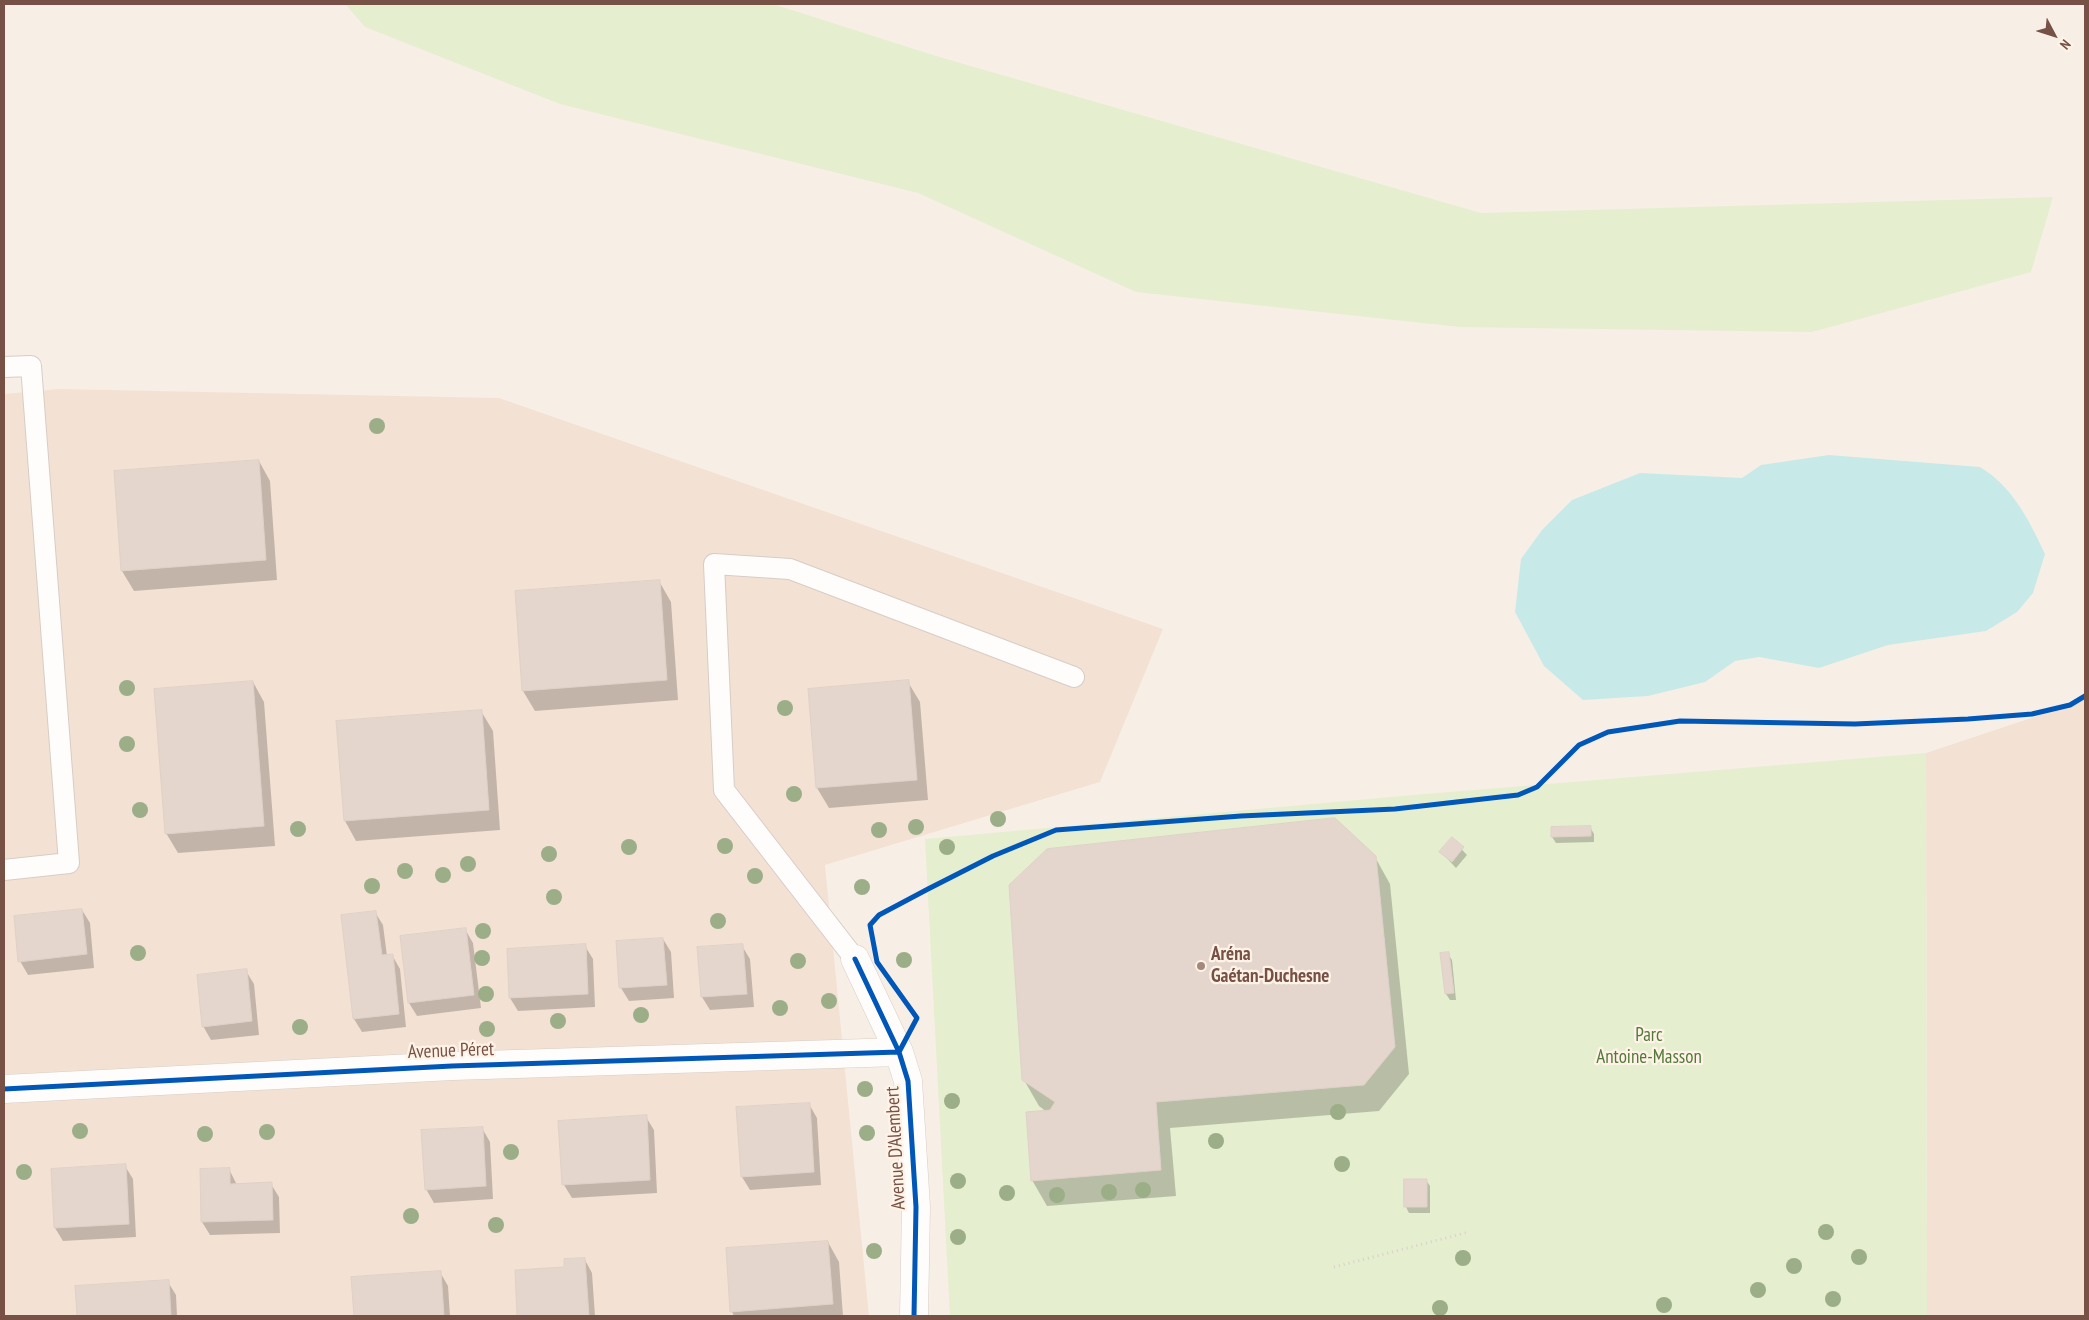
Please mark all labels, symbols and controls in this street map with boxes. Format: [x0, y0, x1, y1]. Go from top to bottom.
north arrow [2029, 10, 2079, 60]
text: N [2056, 36, 2075, 53]
place label: Aréna Gaétan-Duchesne [1211, 944, 1329, 988]
marker: Aréna Gaétan-Duchesne [1195, 960, 1207, 972]
park label: Parc Antoine-Masson [1596, 1025, 1702, 1069]
street label: Avenue Péret [408, 1038, 494, 1064]
street label: Avenue D'Alembert [881, 1086, 911, 1210]

